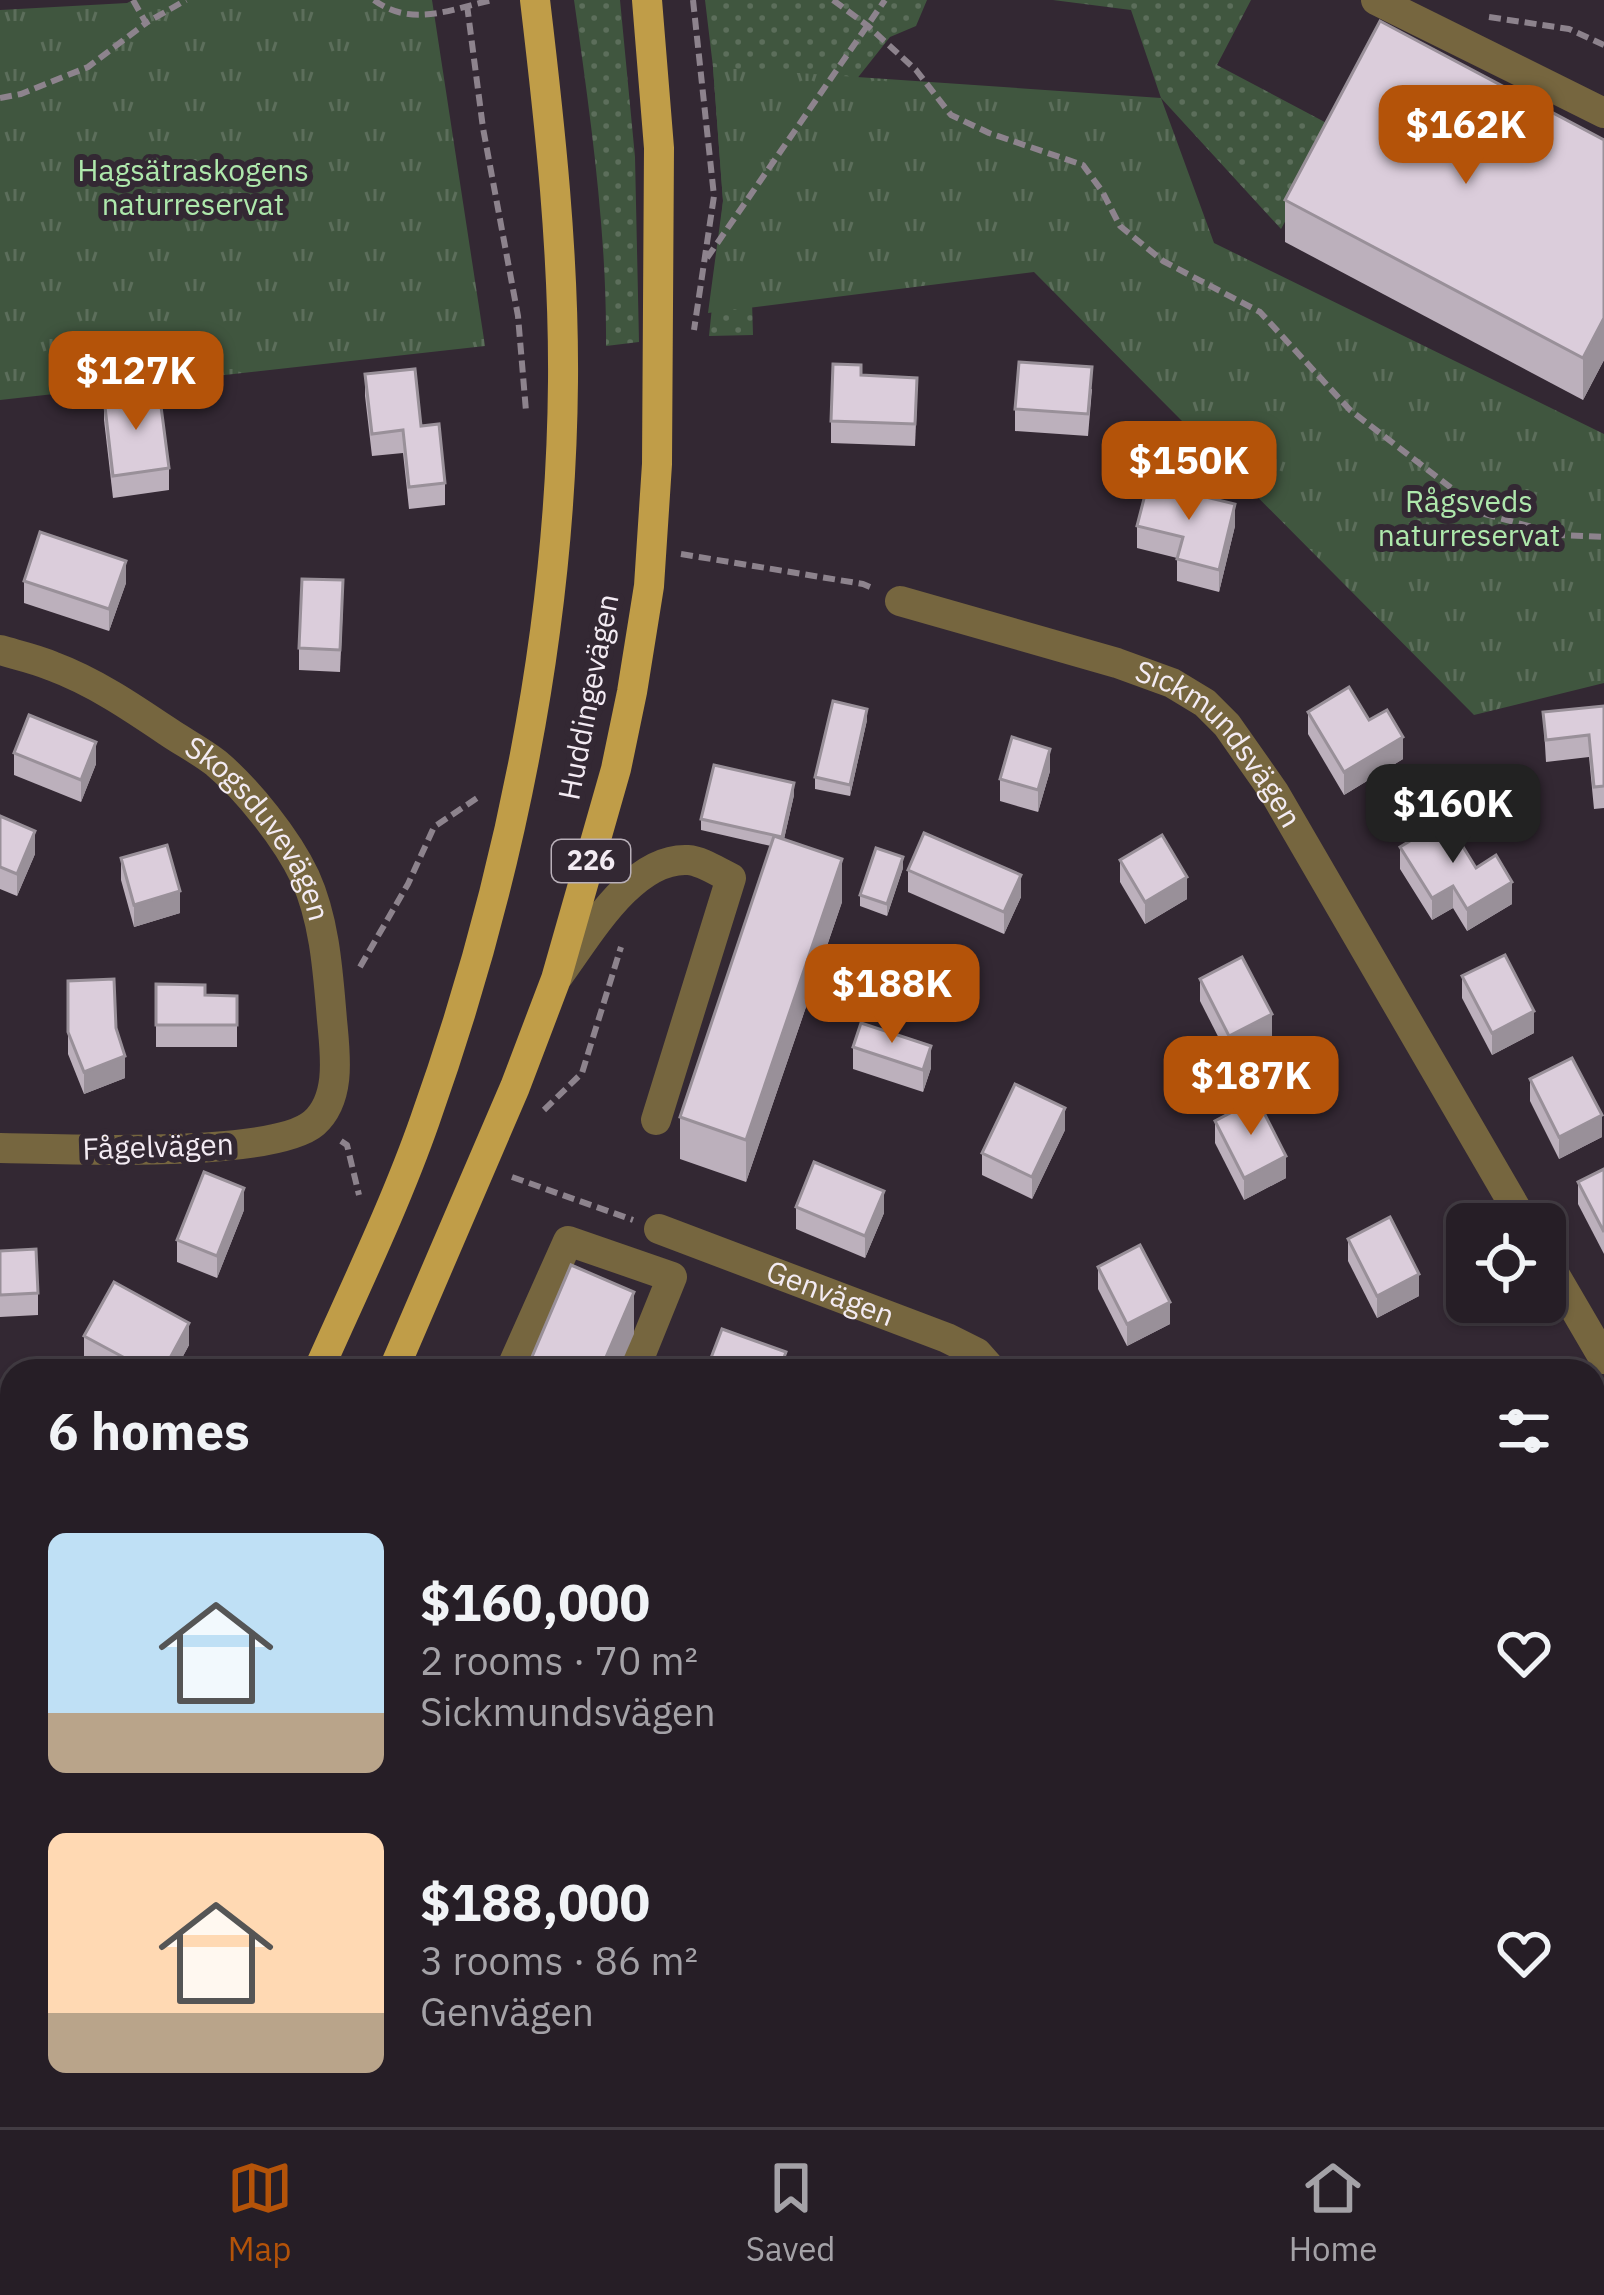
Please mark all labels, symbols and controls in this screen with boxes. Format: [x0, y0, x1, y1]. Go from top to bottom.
pin: $162K [1382, 85, 1550, 187]
text: $162K [1406, 98, 1526, 149]
park label: Hagsätraskogens naturreservat [77, 150, 309, 223]
pin: $127K [52, 331, 220, 433]
text: $127K [76, 344, 196, 395]
pin: $150K [1105, 421, 1273, 523]
text: $150K [1129, 434, 1249, 485]
park label: Rågsveds naturreservat [1378, 481, 1560, 554]
street label: Huddingevägen [548, 590, 627, 803]
street label: Sickmundsvägen [1130, 650, 1311, 834]
street label: Skogsduvevägen [178, 726, 340, 925]
pin: $160K [1369, 764, 1537, 866]
text: $160K [1393, 777, 1513, 828]
road number: 226 [552, 840, 630, 882]
pin: $188K [808, 944, 976, 1046]
text: $188K [832, 957, 952, 1008]
pin: $187K [1167, 1036, 1335, 1138]
text: $187K [1191, 1049, 1311, 1100]
street label: Fågelvägen [82, 1123, 234, 1168]
map controls [1446, 1203, 1566, 1323]
button: locate [1446, 1203, 1566, 1323]
street label: Genvägen [761, 1250, 900, 1334]
text: 6 homes [48, 1398, 250, 1464]
icon: filters [1491, 1398, 1557, 1464]
text: $160,000 [420, 1569, 650, 1635]
icon: home [144, 1581, 288, 1725]
icon: heart [1491, 1620, 1557, 1686]
text: 2 rooms · 70 m² [420, 1635, 698, 1686]
text: Sickmundsvägen [420, 1686, 716, 1737]
text: $188,000 [420, 1869, 650, 1935]
icon: home [144, 1881, 288, 2025]
icon: heart [1491, 1920, 1557, 1986]
text: 3 rooms · 86 m² [420, 1935, 698, 1986]
text: Genvägen [420, 1986, 594, 2037]
tab: Map [227, 2155, 293, 2270]
tab: Saved [746, 2155, 836, 2270]
tab: Home [1289, 2155, 1377, 2270]

